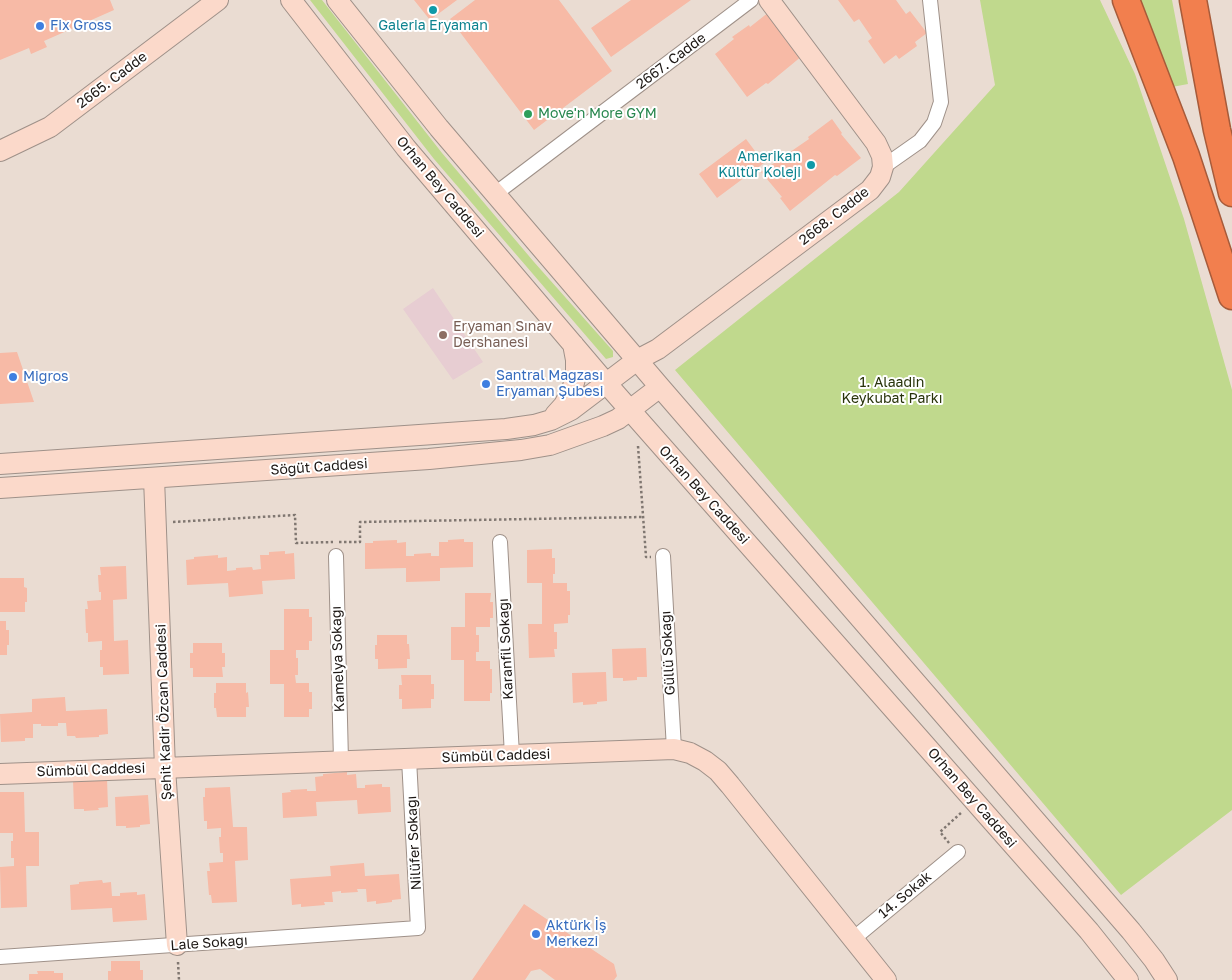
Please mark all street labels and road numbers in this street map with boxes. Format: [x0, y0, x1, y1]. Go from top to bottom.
street label: 2667. Cadde [633, 29, 709, 93]
street label: 2665. Cadde [74, 48, 150, 112]
street label: Orhan Bey Caddesi [393, 133, 487, 241]
street label: 2668. Cadde [796, 184, 872, 248]
street label: Orhan Bey Caddesi [655, 442, 753, 548]
street label: Söğüt Caddesi [270, 455, 368, 479]
street label: Karanfil Sokağı [495, 598, 517, 700]
street label: Kamelya Sokağı [328, 606, 348, 712]
street label: Güllü Sokağı [657, 610, 679, 696]
street label: Şehit Kadir Özcan Caddesi [153, 624, 175, 800]
street label: Orhan Bey Caddesi [924, 745, 1020, 851]
street label: Sümbül Caddesi [441, 746, 551, 766]
street label: Sümbül Caddesi [36, 760, 146, 780]
street label: Nilüfer Sokağı [403, 795, 425, 891]
street label: 14. Sokak [875, 868, 935, 922]
street label: Lale Sokağı [170, 932, 248, 954]

